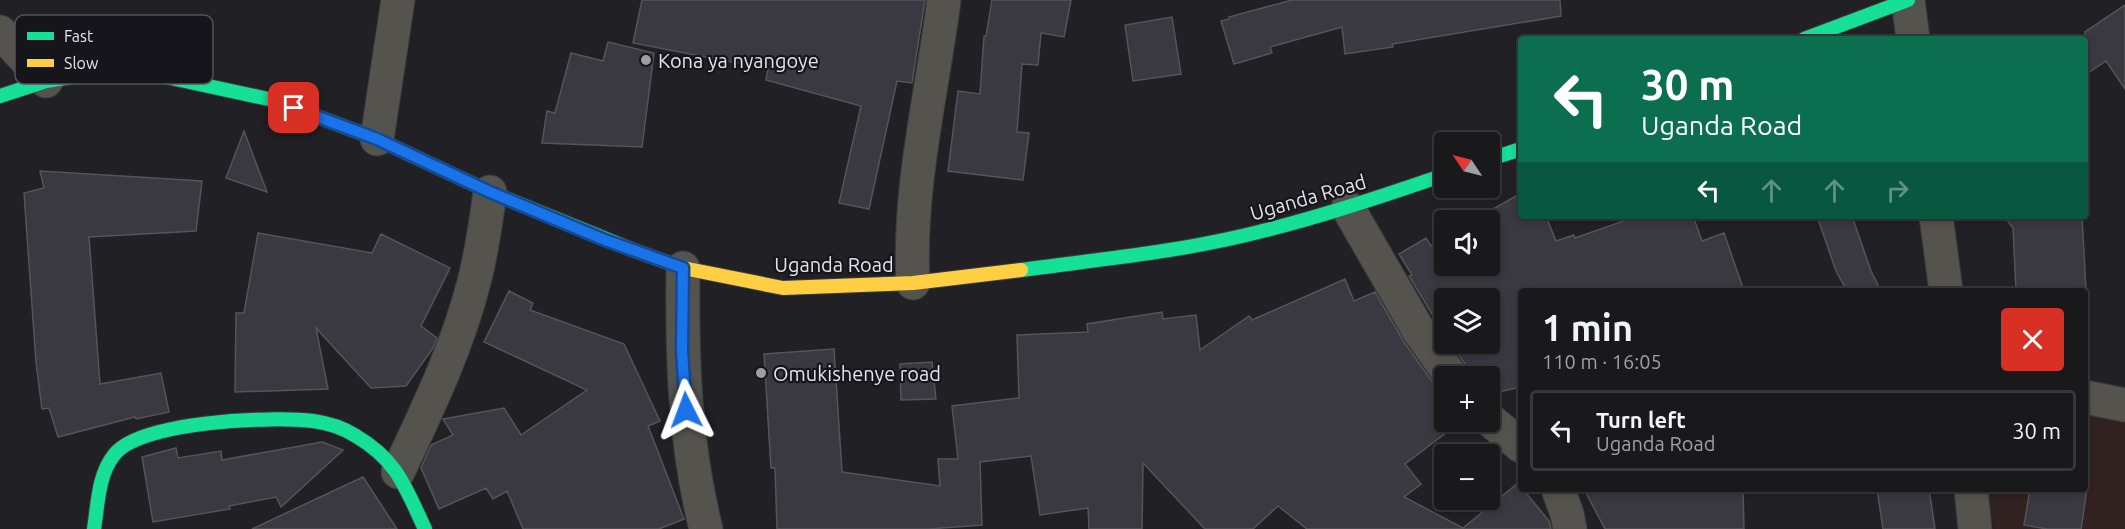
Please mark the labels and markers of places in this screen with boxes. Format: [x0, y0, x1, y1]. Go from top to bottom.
place label: Kona ya nyangoye [658, 49, 819, 72]
marker: Kona ya nyangoye [639, 53, 653, 67]
pin [268, 82, 319, 133]
place label: Omukishenye road [773, 362, 941, 385]
marker: Omukishenye road [754, 366, 768, 380]

